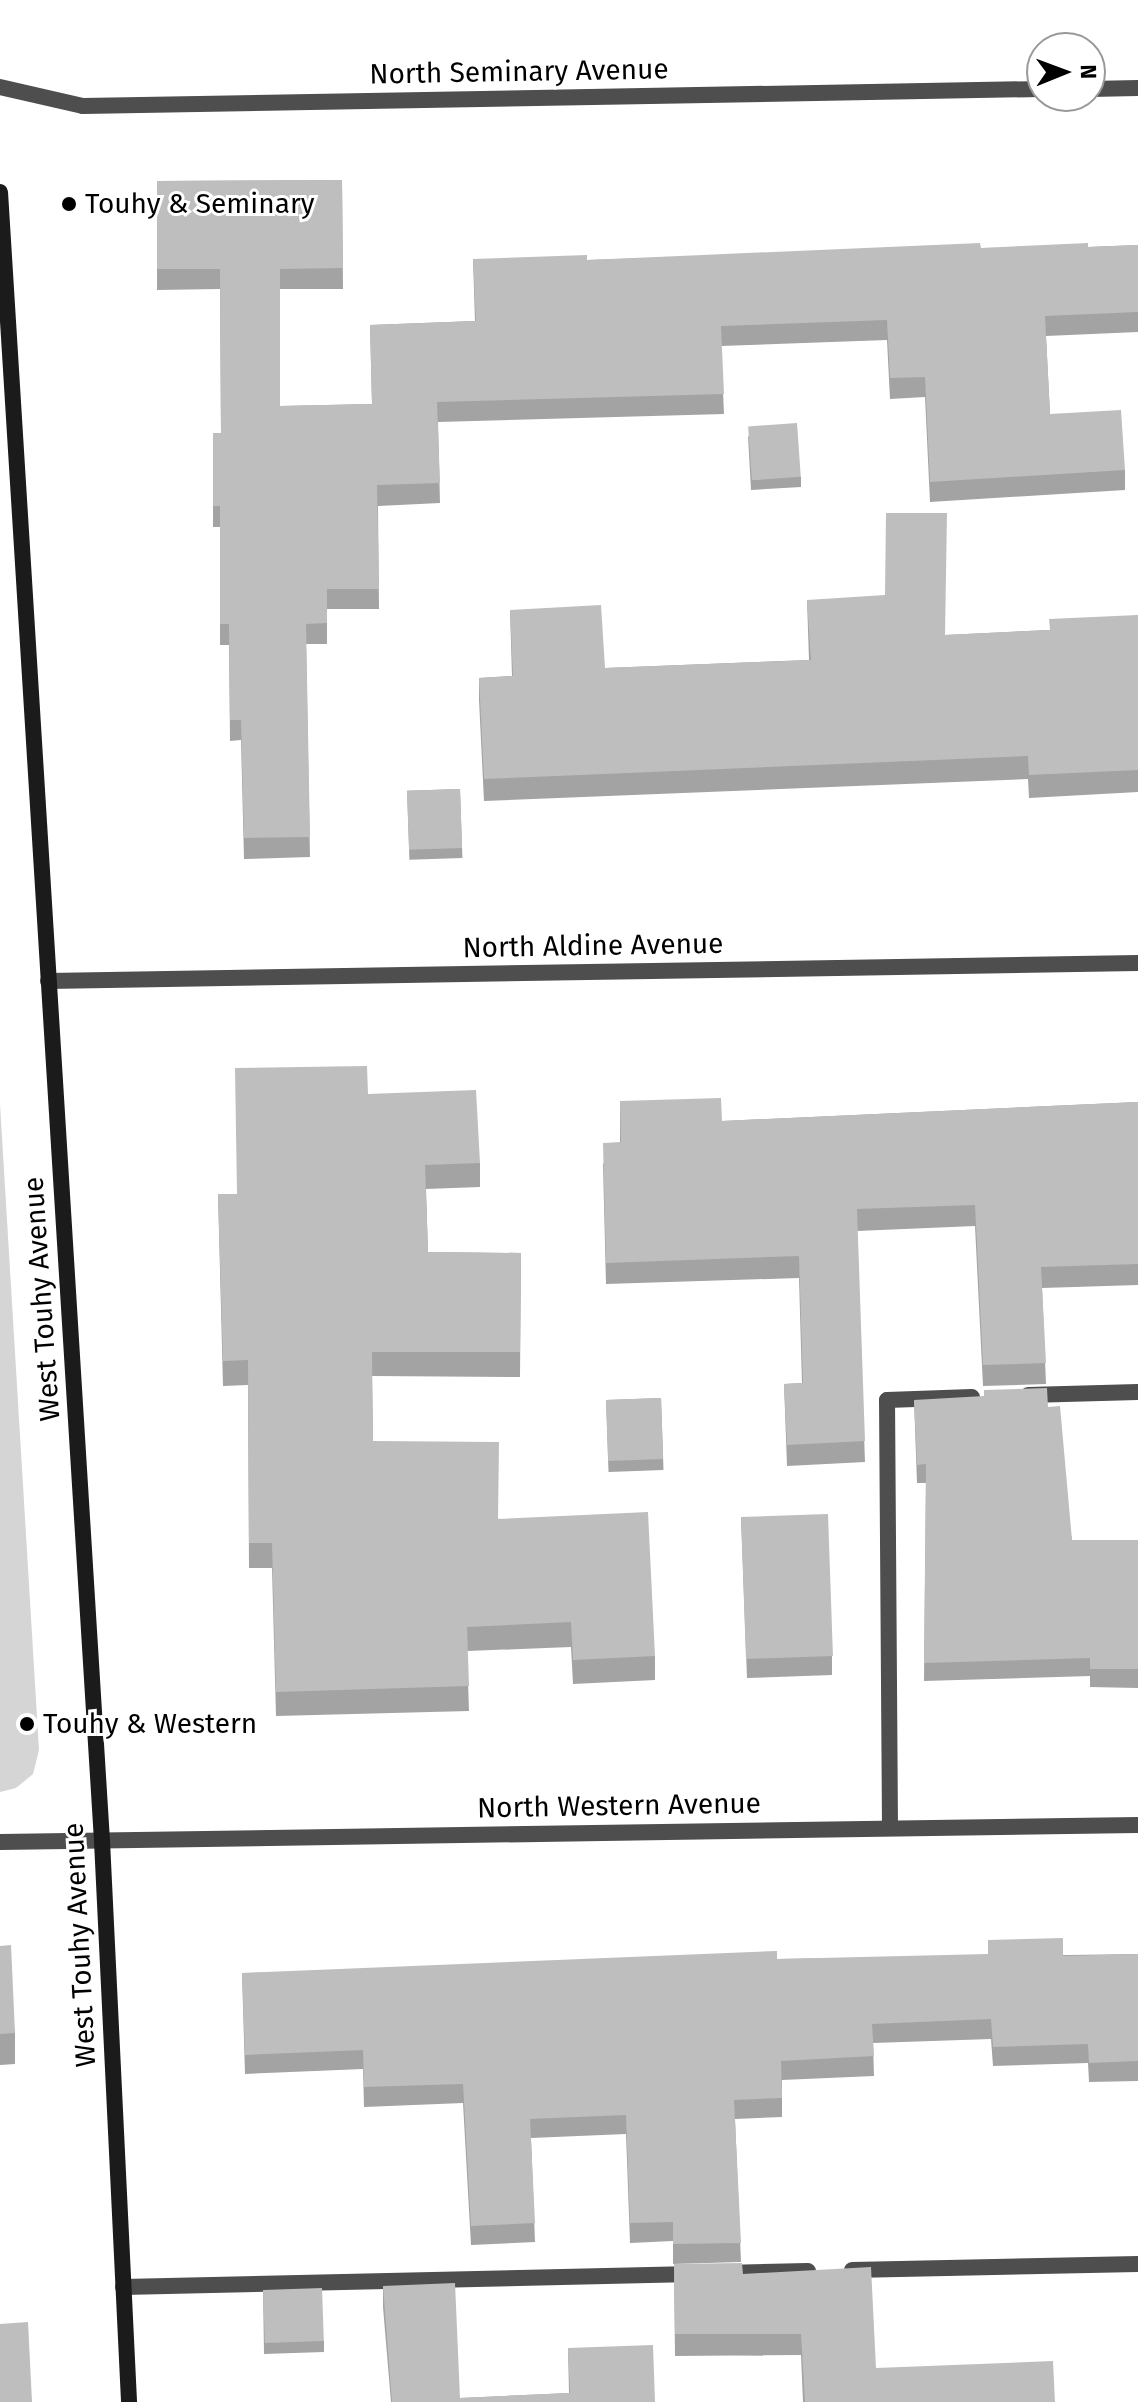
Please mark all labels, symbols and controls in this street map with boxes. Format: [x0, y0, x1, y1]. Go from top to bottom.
north arrow [1026, 32, 1106, 112]
street label: North Seminary Avenue [369, 53, 669, 91]
text: N [1075, 64, 1102, 79]
place label: Touhy & Seminary [85, 187, 314, 221]
marker: Touhy & Seminary [60, 195, 78, 213]
street label: North Aldine Avenue [462, 927, 724, 965]
street label: West Touhy Avenue [17, 1176, 67, 1422]
place label: Touhy & Western [43, 1707, 257, 1741]
marker: Touhy & Western [18, 1715, 36, 1733]
street label: North Western Avenue [477, 1787, 761, 1825]
street label: West Touhy Avenue [57, 1822, 103, 2068]

